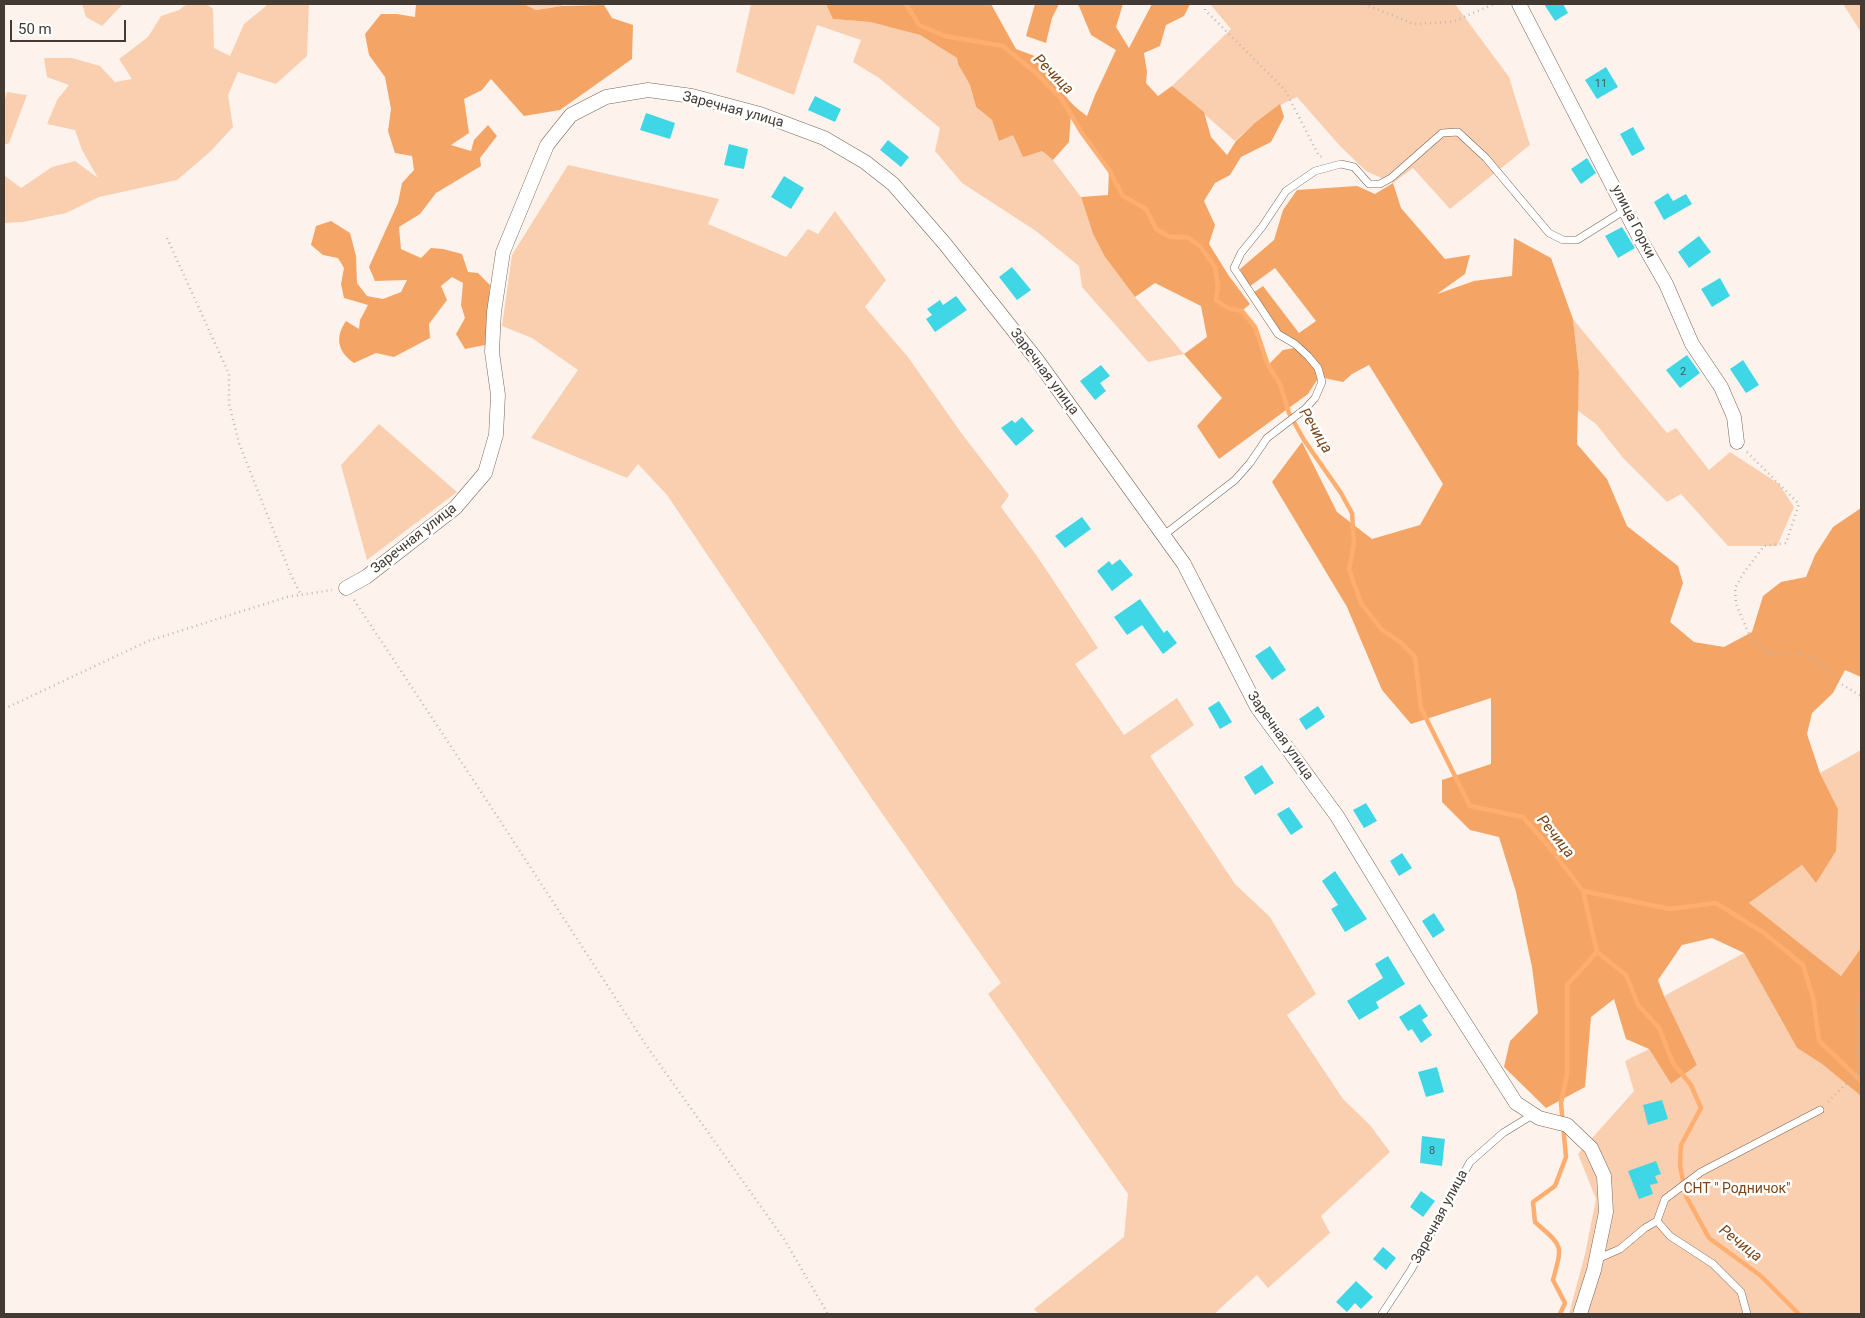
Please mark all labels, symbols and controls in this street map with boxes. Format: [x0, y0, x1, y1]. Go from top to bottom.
scale bar [12, 10, 129, 42]
text: 50 m [18, 20, 52, 38]
water label: Речица [1029, 51, 1077, 99]
house number: 11 [1595, 77, 1607, 91]
street label: Заречная улица [681, 88, 785, 132]
street label: улица Горки [1607, 183, 1659, 261]
street label: Заречная улица [1006, 325, 1082, 419]
house number: 2 [1680, 365, 1686, 379]
water label: Речица [1294, 405, 1336, 457]
street label: Заречная улица [368, 500, 460, 578]
street label: Заречная улица [1243, 689, 1317, 783]
water label: Речица [1532, 812, 1578, 862]
house number: 8 [1429, 1144, 1435, 1158]
street label: Заречная улица [1408, 1167, 1472, 1267]
park label: СНТ " Родничок" [1683, 1181, 1791, 1197]
water label: Речица [1715, 1222, 1765, 1266]

